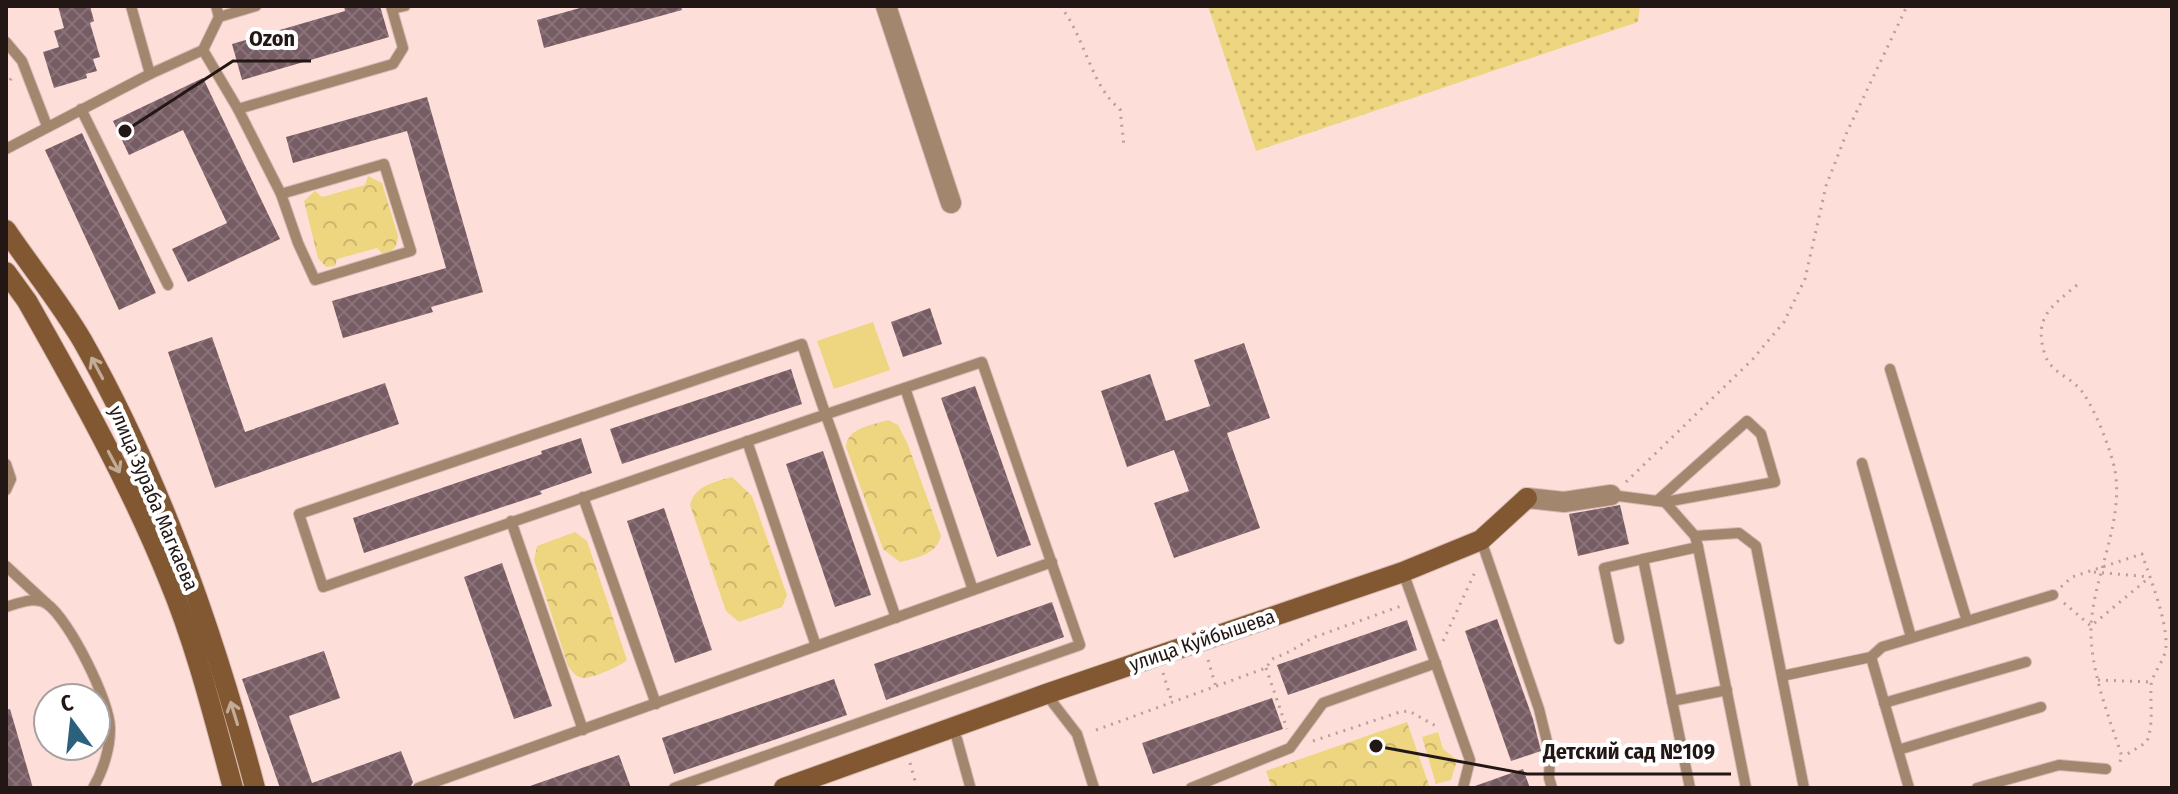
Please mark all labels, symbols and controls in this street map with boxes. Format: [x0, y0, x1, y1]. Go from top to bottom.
callout: Ozon [233, 15, 311, 61]
text: Ozon [249, 25, 295, 52]
one-way arrow [88, 356, 104, 380]
street label: улица Зураба Магкаева [104, 402, 204, 594]
one-way arrow [107, 449, 122, 473]
street label: улица Куйбышева [1126, 604, 1278, 676]
north arrow [32, 682, 112, 762]
text: С [58, 689, 76, 718]
one-way arrow [226, 700, 241, 726]
callout: Детский сад №109 [1527, 728, 1731, 774]
text: Детский сад №109 [1542, 738, 1715, 765]

